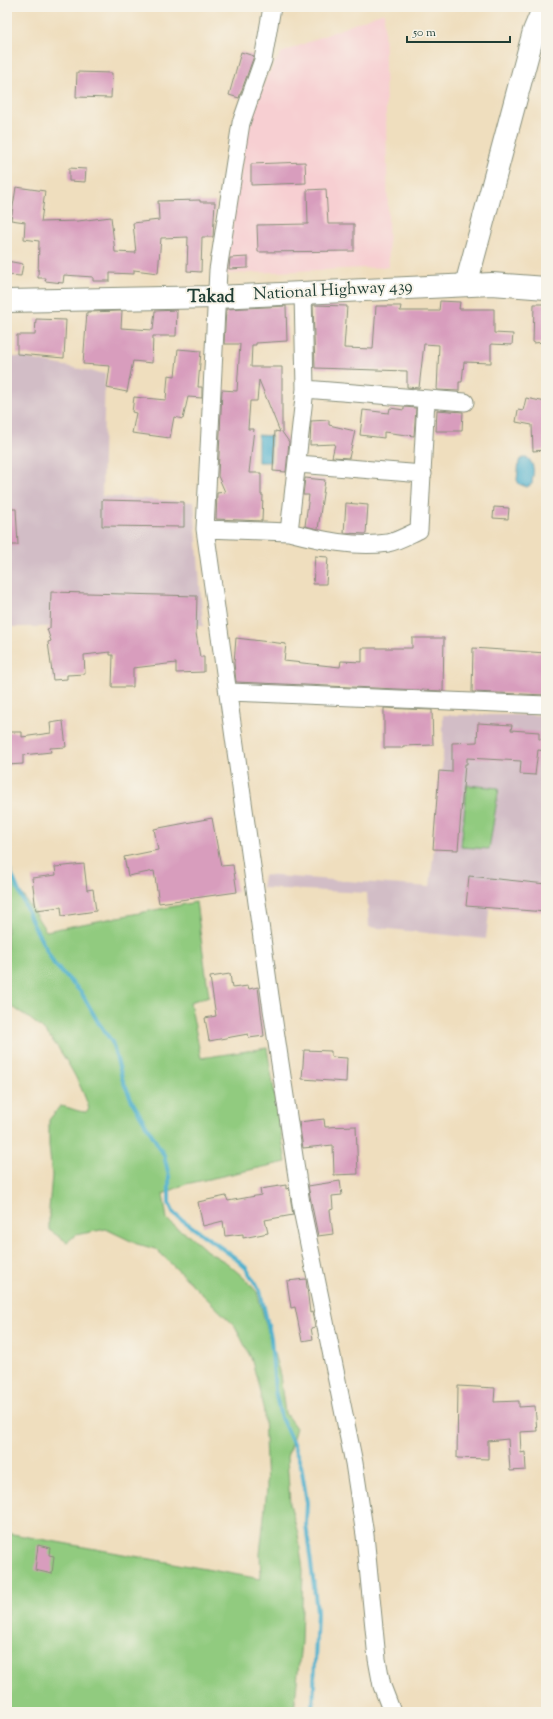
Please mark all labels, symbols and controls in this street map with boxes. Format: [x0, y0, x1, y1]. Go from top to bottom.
scale bar [407, 18, 510, 44]
text: 50 m [412, 24, 436, 42]
street label: National Highway 439 [253, 275, 413, 307]
district label: Takad [187, 285, 236, 311]

